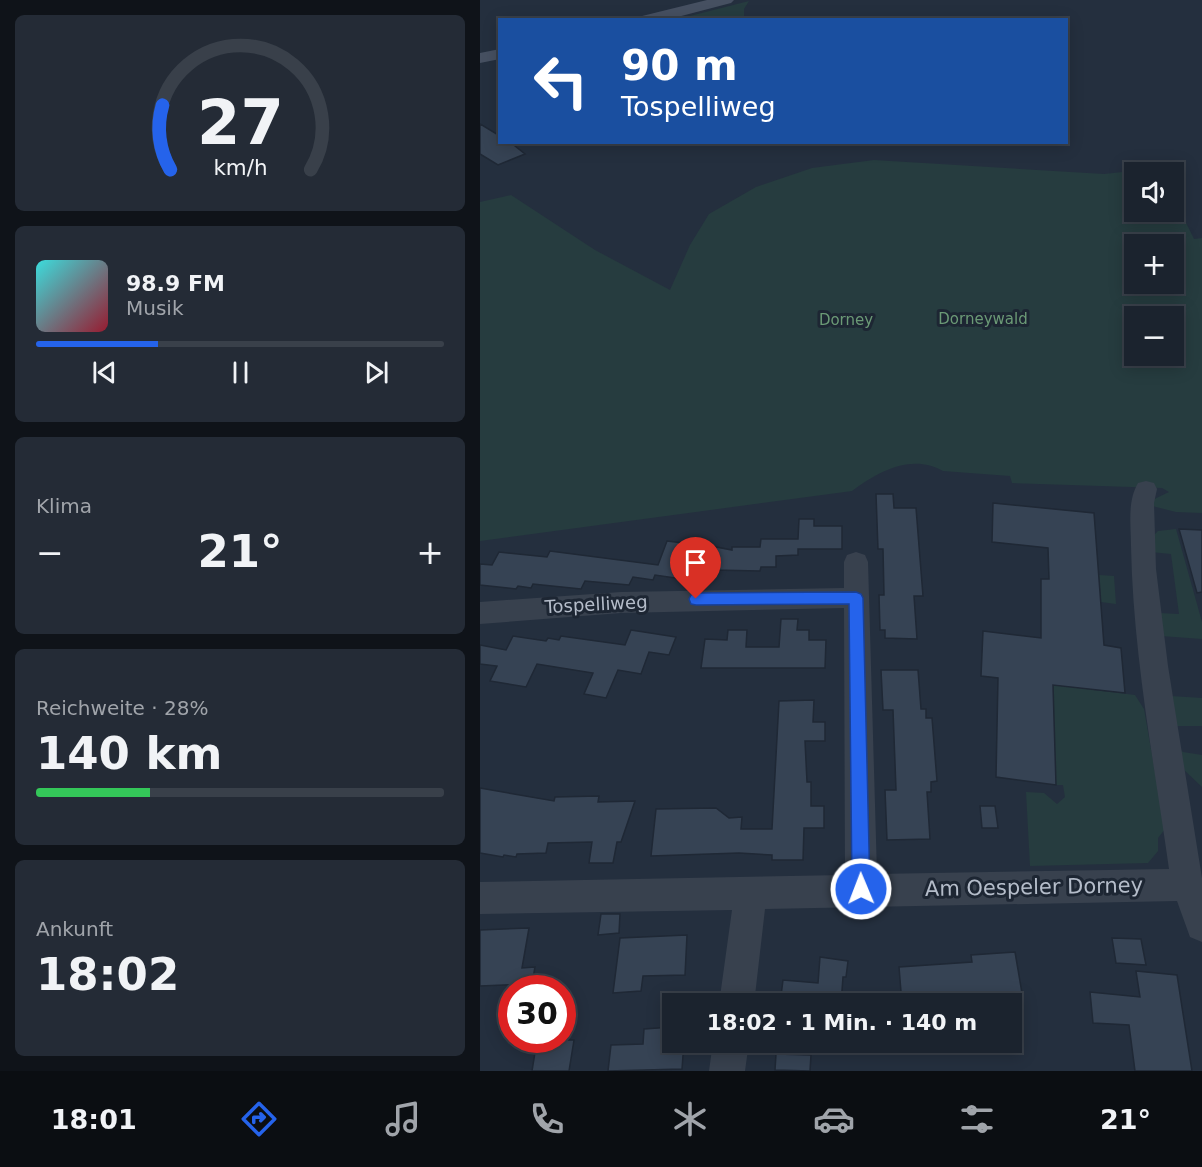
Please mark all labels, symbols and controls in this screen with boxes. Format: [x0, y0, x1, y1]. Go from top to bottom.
text: 90 m [621, 41, 738, 90]
icon: left [522, 42, 600, 120]
text: 27 [197, 86, 283, 159]
text: Tospelliweg [621, 91, 776, 122]
text: km/h [213, 155, 267, 180]
map controls [1124, 162, 1184, 366]
button: sound [1124, 162, 1184, 222]
button: + [1124, 234, 1184, 294]
text: 98.9 FM [126, 271, 225, 296]
text: Musik [126, 296, 184, 320]
button: − [1124, 306, 1184, 366]
park label: Dorneywald [938, 310, 1028, 328]
park label: Dorney [819, 311, 873, 329]
icon: previous [88, 356, 121, 389]
icon: pause [224, 356, 257, 389]
icon: next [360, 356, 393, 389]
text: Klima [36, 494, 92, 518]
text: 21° [197, 525, 283, 578]
text: − [36, 533, 64, 572]
text: + [416, 533, 444, 572]
pin [670, 537, 721, 599]
icon: arrive [679, 546, 712, 579]
street label: Tospelliweg [543, 591, 648, 617]
text: Reichweite · 28% [36, 696, 208, 720]
text: 140 km [36, 727, 222, 780]
position arrow [829, 857, 893, 921]
street label: Am Oespeler Dorney [925, 873, 1143, 901]
text: Ankunft [36, 917, 113, 941]
text: 18:02 [36, 948, 179, 1001]
speed limit sign: 30 [498, 975, 576, 1053]
text: 18:02 · 1 Min. · 140 m [707, 1010, 977, 1035]
icon: directions [238, 1098, 280, 1140]
icon: music [382, 1098, 424, 1140]
icon: phone [526, 1098, 568, 1140]
icon: climate [669, 1098, 711, 1140]
icon: car [813, 1098, 855, 1140]
icon: filters [956, 1098, 998, 1140]
text: 18:01 [51, 1104, 137, 1135]
text: 21° [1100, 1104, 1151, 1135]

